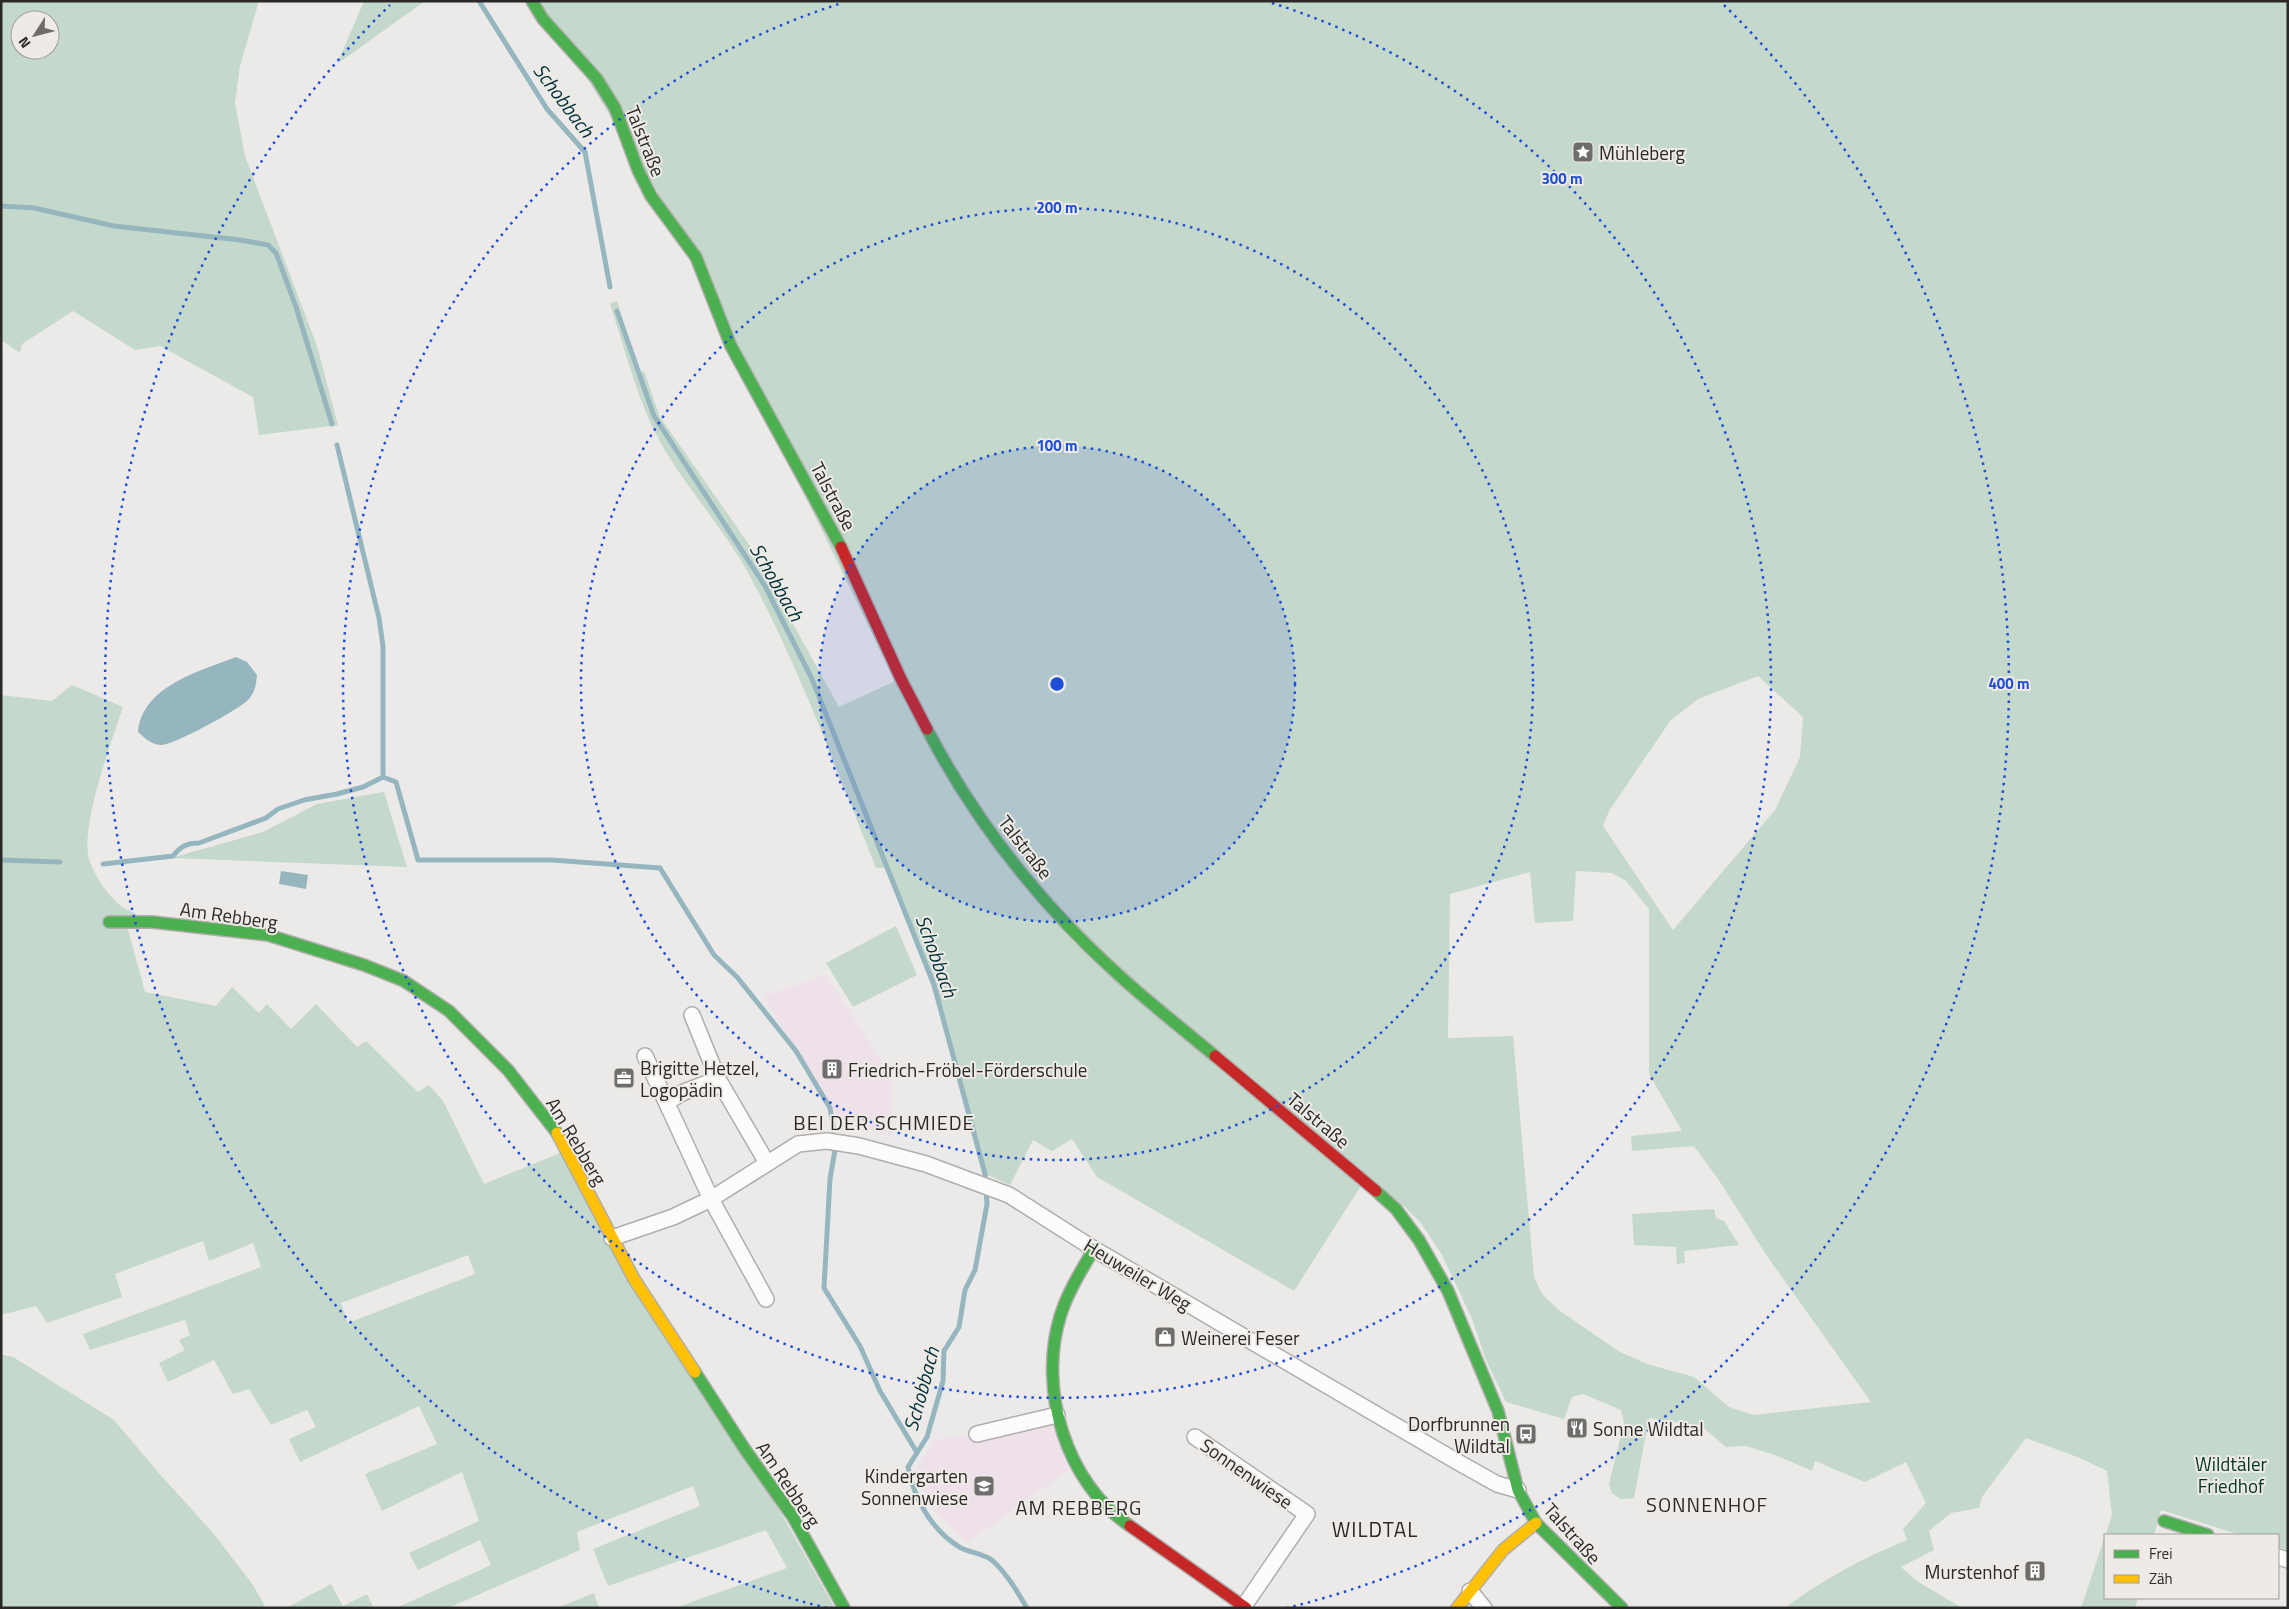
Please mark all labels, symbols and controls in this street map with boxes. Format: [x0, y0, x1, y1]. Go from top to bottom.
north arrow [10, 10, 60, 60]
text: N [13, 33, 35, 53]
water label: Schobbach [526, 56, 603, 144]
street label: Talstraße [619, 101, 673, 181]
place label: Mühleberg [1599, 138, 1685, 167]
place icon: Mühleberg [1571, 140, 1595, 164]
text: 300 m [1541, 167, 1583, 190]
text: 200 m [1036, 196, 1078, 219]
text: 100 m [1036, 434, 1078, 457]
street label: Talstraße [804, 456, 864, 536]
water label: Schobbach [742, 537, 812, 628]
text: 400 m [1988, 672, 2030, 695]
centre of rings [1048, 675, 1066, 693]
street label: Talstraße [992, 809, 1060, 885]
street label: Am Rebberg [178, 894, 280, 936]
water label: Schobbach [908, 910, 967, 1003]
place label: Brigitte Hetzel, Logopädin [640, 1053, 759, 1104]
place label: Friedrich-Fröbel-Förderschule [848, 1055, 1087, 1084]
building icon: Friedrich-Fröbel-Förderschule [820, 1057, 844, 1081]
office icon: Brigitte Hetzel, Logopädin [612, 1066, 636, 1090]
street label: Talstraße [1281, 1085, 1357, 1155]
street label: Am Rebberg [539, 1091, 615, 1191]
district label: BEI DER SCHMIEDE [793, 1107, 975, 1138]
street label: Heuweiler Weg [1079, 1230, 1198, 1318]
place label: Weinerei Feser [1181, 1323, 1300, 1352]
shop icon: Weinerei Feser [1153, 1325, 1177, 1349]
water label: Schobbach [895, 1342, 947, 1435]
place label: Dorfbrunnen Wildtal [1408, 1409, 1510, 1460]
place label: Sonne Wildtal [1593, 1414, 1704, 1443]
restaurant icon: Sonne Wildtal [1565, 1416, 1589, 1440]
bus stop icon: Dorfbrunnen Wildtal [1514, 1422, 1538, 1446]
street label: Sonnenwiese [1195, 1430, 1299, 1516]
street label: Am Rebberg [749, 1435, 829, 1533]
park label: Wildtäler Friedhof [2195, 1449, 2268, 1500]
place label: Kindergarten Sonnenwiese [861, 1461, 968, 1512]
school or university icon: Kindergarten Sonnenwiese [972, 1474, 996, 1498]
district label: SONNENHOF [1646, 1489, 1768, 1520]
district label: AM REBBERG [1016, 1492, 1142, 1523]
street label: Talstraße [1537, 1496, 1609, 1570]
district label: WILDTAL [1332, 1513, 1418, 1545]
legend [2104, 1534, 2279, 1599]
text: Frei [2149, 1542, 2172, 1565]
place label: Murstenhof [1925, 1557, 2020, 1586]
building icon: Murstenhof [2023, 1559, 2047, 1583]
text: Zäh [2149, 1567, 2173, 1590]

